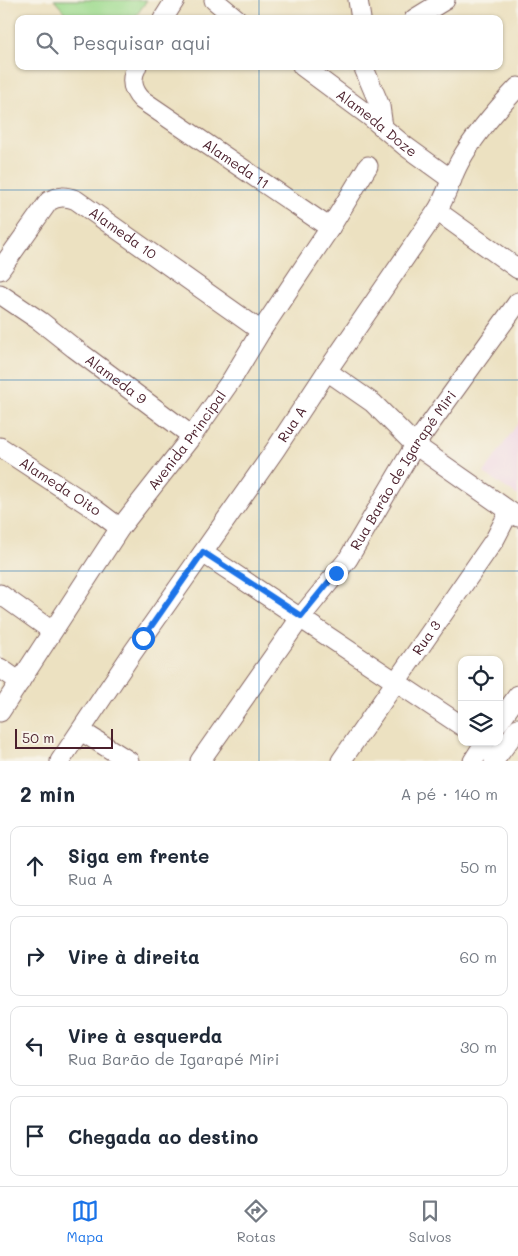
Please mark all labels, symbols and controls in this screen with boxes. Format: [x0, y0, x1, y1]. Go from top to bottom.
search box [15, 15, 503, 70]
icon: search [33, 29, 61, 57]
text: Pesquisar aqui [73, 30, 211, 55]
street label: Alameda Doze [333, 85, 421, 161]
street label: Alameda 11 [199, 134, 273, 193]
street label: Alameda 10 [85, 202, 161, 263]
street label: Alameda 9 [82, 350, 151, 408]
street label: Avenida Principal [143, 387, 230, 494]
street label: Rua Barão de Igarapé Miri [345, 387, 460, 553]
street label: Rua A [273, 402, 310, 446]
street label: Alameda Oito [16, 452, 105, 520]
route end [325, 562, 348, 585]
street label: Rua 3 [407, 616, 445, 659]
route start [132, 627, 155, 650]
map controls [458, 656, 503, 746]
button: locate [458, 656, 503, 701]
button: layers [458, 701, 503, 746]
scale bar [15, 726, 112, 749]
text: 50 m [22, 728, 54, 747]
text: 2 min [20, 780, 75, 807]
text: A pé · 140 m [401, 783, 498, 804]
text: Siga em frente [68, 843, 209, 868]
icon: ahead [21, 852, 49, 880]
text: 50 m [460, 856, 497, 877]
text: Rua A [68, 868, 113, 889]
icon: right [21, 942, 49, 970]
text: Vire à direita [68, 944, 200, 969]
text: 60 m [460, 946, 497, 967]
text: Vire à esquerda [68, 1023, 223, 1048]
icon: left [21, 1032, 49, 1060]
text: 30 m [460, 1036, 497, 1057]
text: Rua Barão de Igarapé Miri [68, 1048, 280, 1069]
icon: arrive [21, 1122, 49, 1150]
text: Chegada ao destino [68, 1124, 258, 1149]
tab: Mapa [67, 1197, 104, 1246]
tab: Rotas [237, 1197, 276, 1246]
tab: Salvos [409, 1197, 451, 1246]

